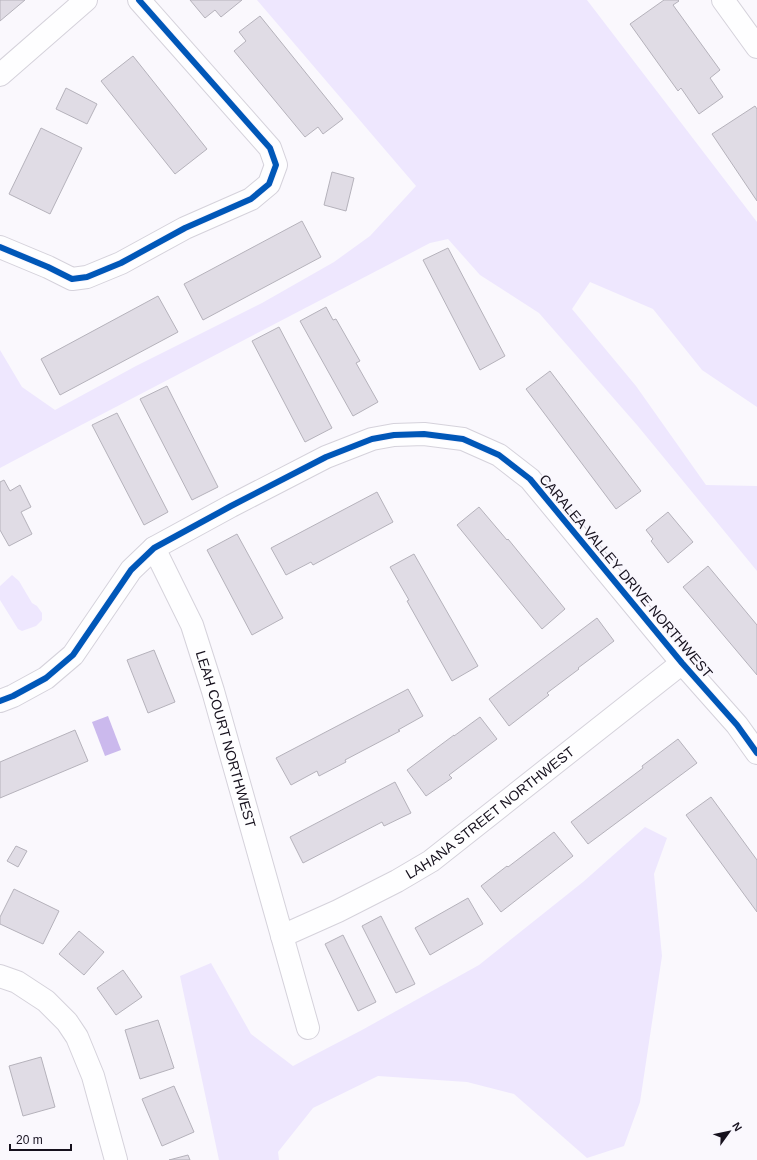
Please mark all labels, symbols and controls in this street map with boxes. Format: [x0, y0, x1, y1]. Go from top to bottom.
street label: CARALEA VALLEY DRIVE NORTHWEST [536, 471, 716, 681]
street label: LEAH COURT NORTHWEST [193, 649, 259, 830]
street label: LAHANA STREET NORTHWEST [403, 743, 578, 882]
north arrow [709, 1112, 749, 1152]
text: N [730, 1120, 745, 1133]
scale bar [10, 1126, 71, 1152]
text: 20 m [16, 1133, 43, 1147]

